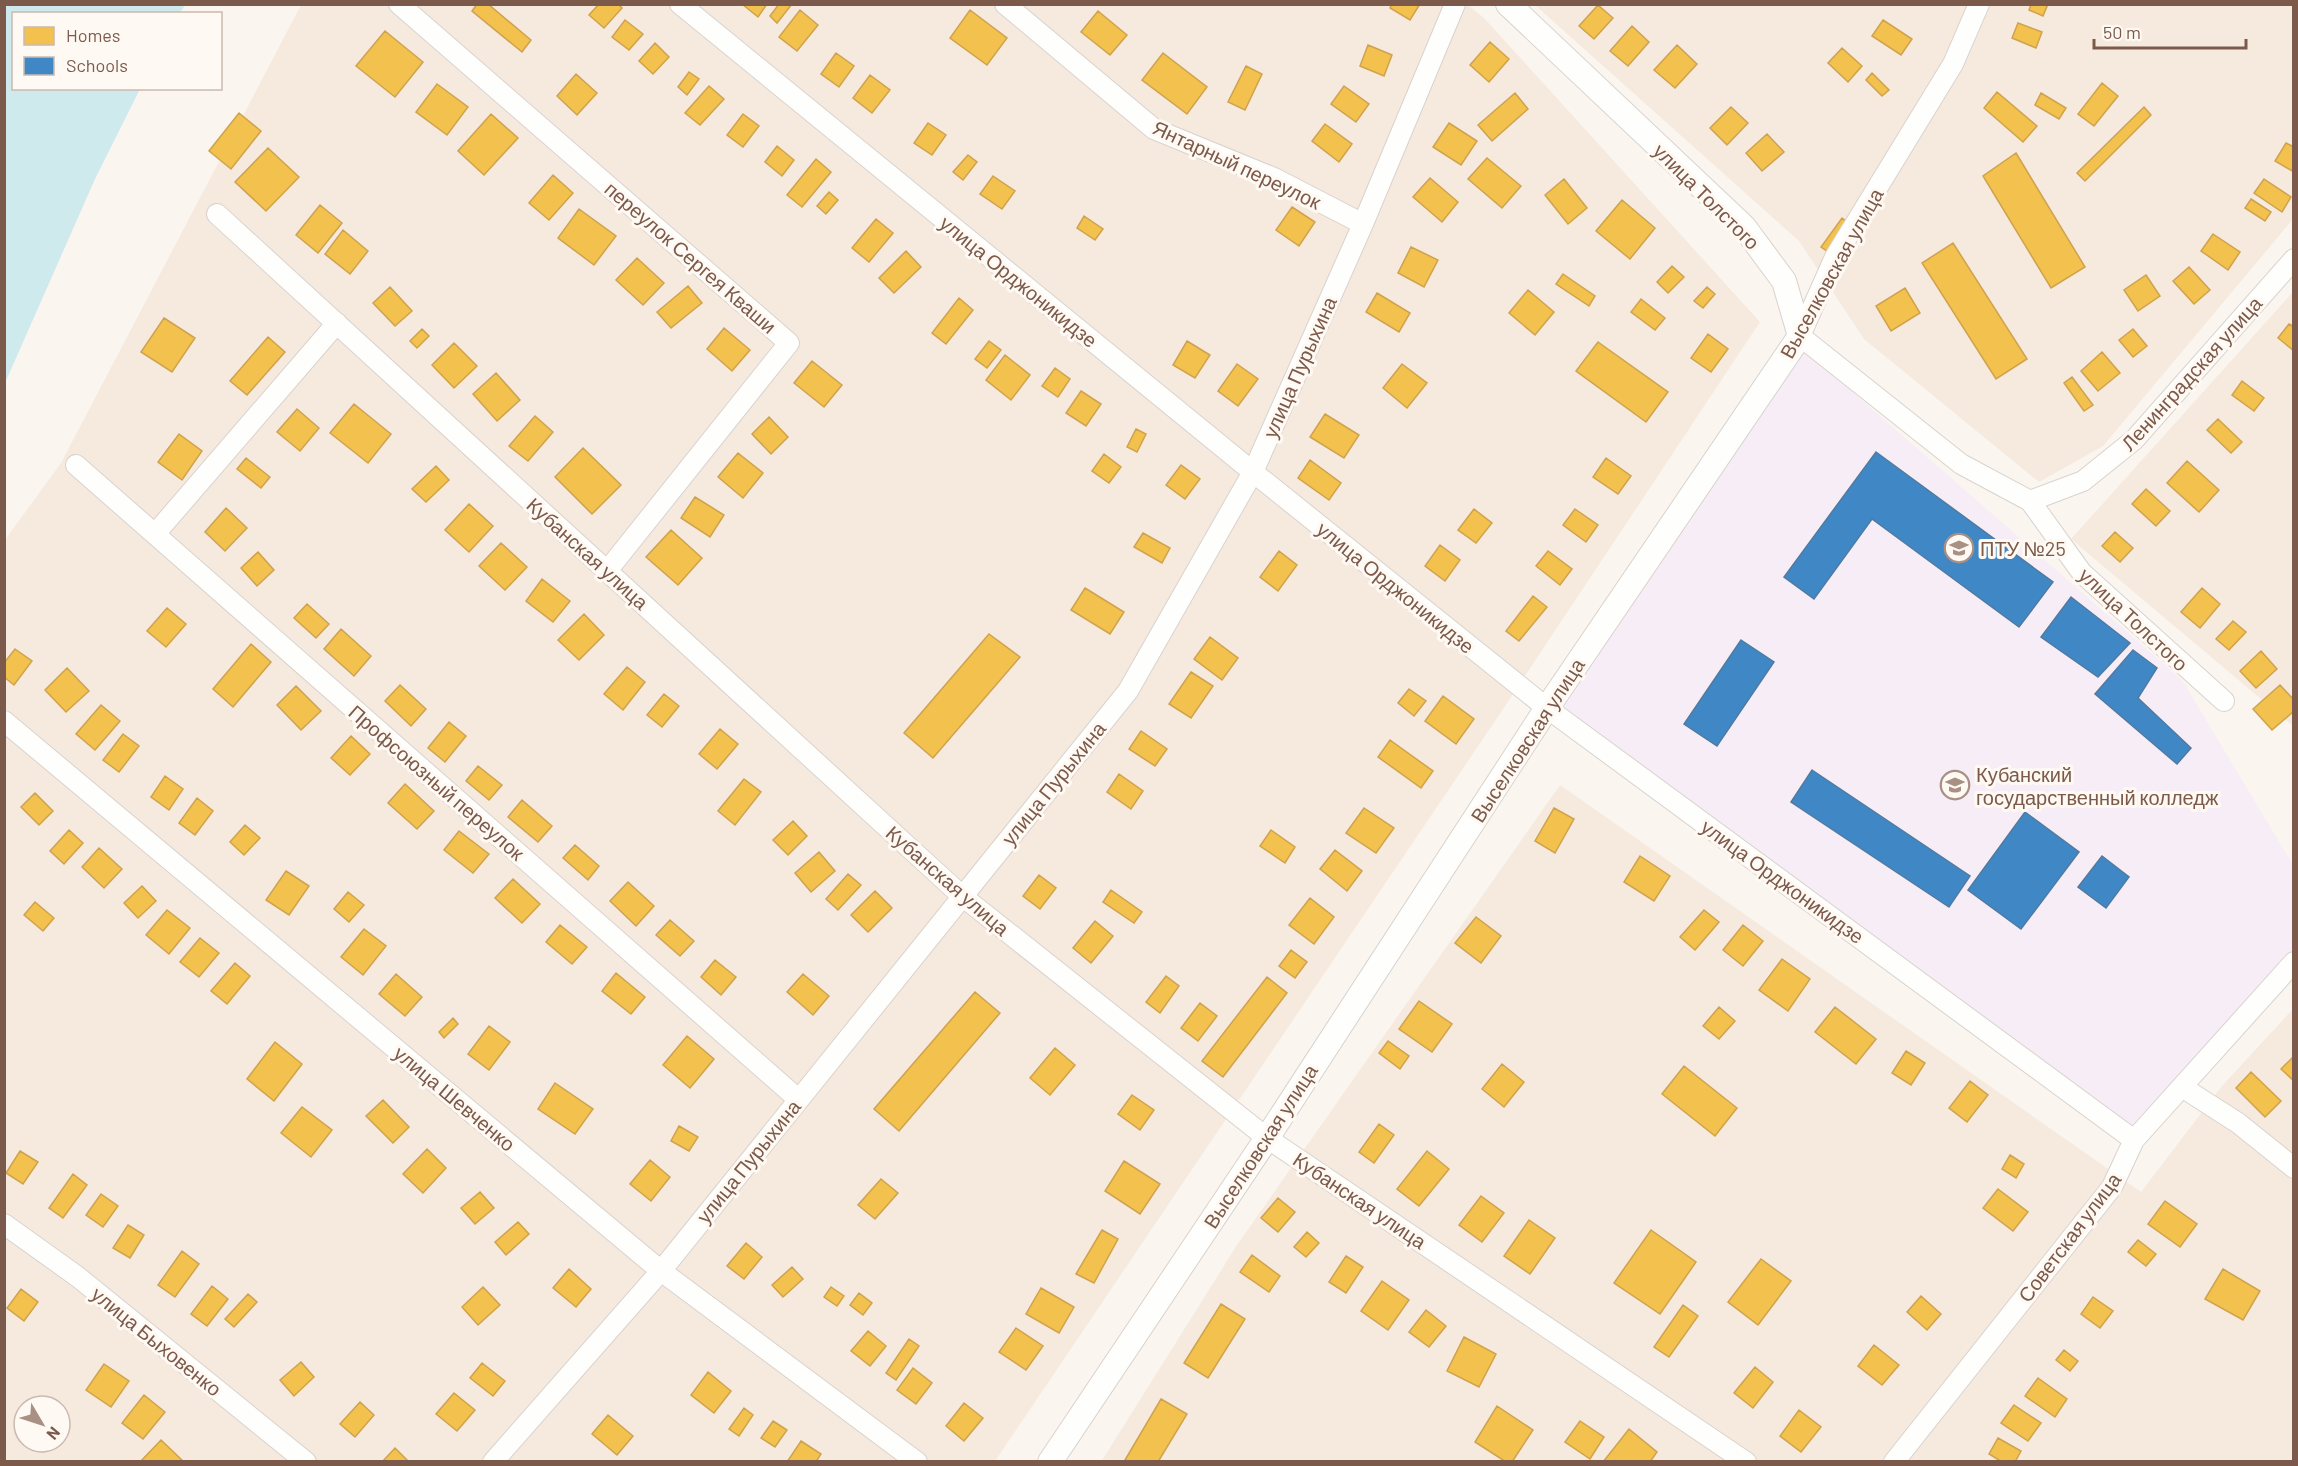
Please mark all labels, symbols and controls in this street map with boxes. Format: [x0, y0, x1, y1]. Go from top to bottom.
legend [12, 12, 222, 90]
scale bar [2094, 12, 2246, 50]
text: 50 m [2103, 21, 2141, 43]
text: Homes [66, 24, 120, 46]
text: Schools [66, 54, 128, 76]
street label: Янтарный переулок [1149, 115, 1325, 214]
street label: улица Толстого [1649, 138, 1765, 254]
street label: переулок Сергея Кваши [600, 176, 782, 338]
street label: Выселковская улица [1774, 183, 1888, 362]
street label: улица Орджоникидзе [936, 210, 1102, 352]
street label: Ленинградская улица [2116, 290, 2267, 455]
street label: улица Пурыхина [1257, 292, 1341, 441]
street label: Кубанская улица [522, 492, 654, 614]
street label: улица Орджоникидзе [1313, 516, 1479, 658]
school or university icon: ПТУ №25 [1943, 532, 1975, 564]
place label: ПТУ №25 [1980, 536, 2066, 560]
street label: улица Толстого [2075, 562, 2193, 676]
street label: Выселковская улица [1465, 653, 1589, 826]
street label: Профсоюзный переулок [344, 699, 530, 865]
street label: улица Пурыхина [996, 716, 1111, 850]
place label: Кубанский государственный колледж [1976, 762, 2219, 809]
school or university icon: Кубанский государственный колледж [1939, 769, 1971, 801]
street label: улица Орджоникидзе [1697, 814, 1869, 948]
street label: Кубанская улица [882, 820, 1015, 941]
street label: улица Шевченко [390, 1040, 520, 1156]
street label: Выселковская улица [1198, 1059, 1322, 1232]
street label: улица Пурыхина [691, 1094, 806, 1228]
street label: Кубанская улица [1289, 1147, 1432, 1254]
street label: Советская улица [2013, 1167, 2126, 1306]
street label: улица Быховенко [87, 1281, 227, 1401]
north arrow [12, 1394, 72, 1454]
text: N [43, 1424, 65, 1444]

